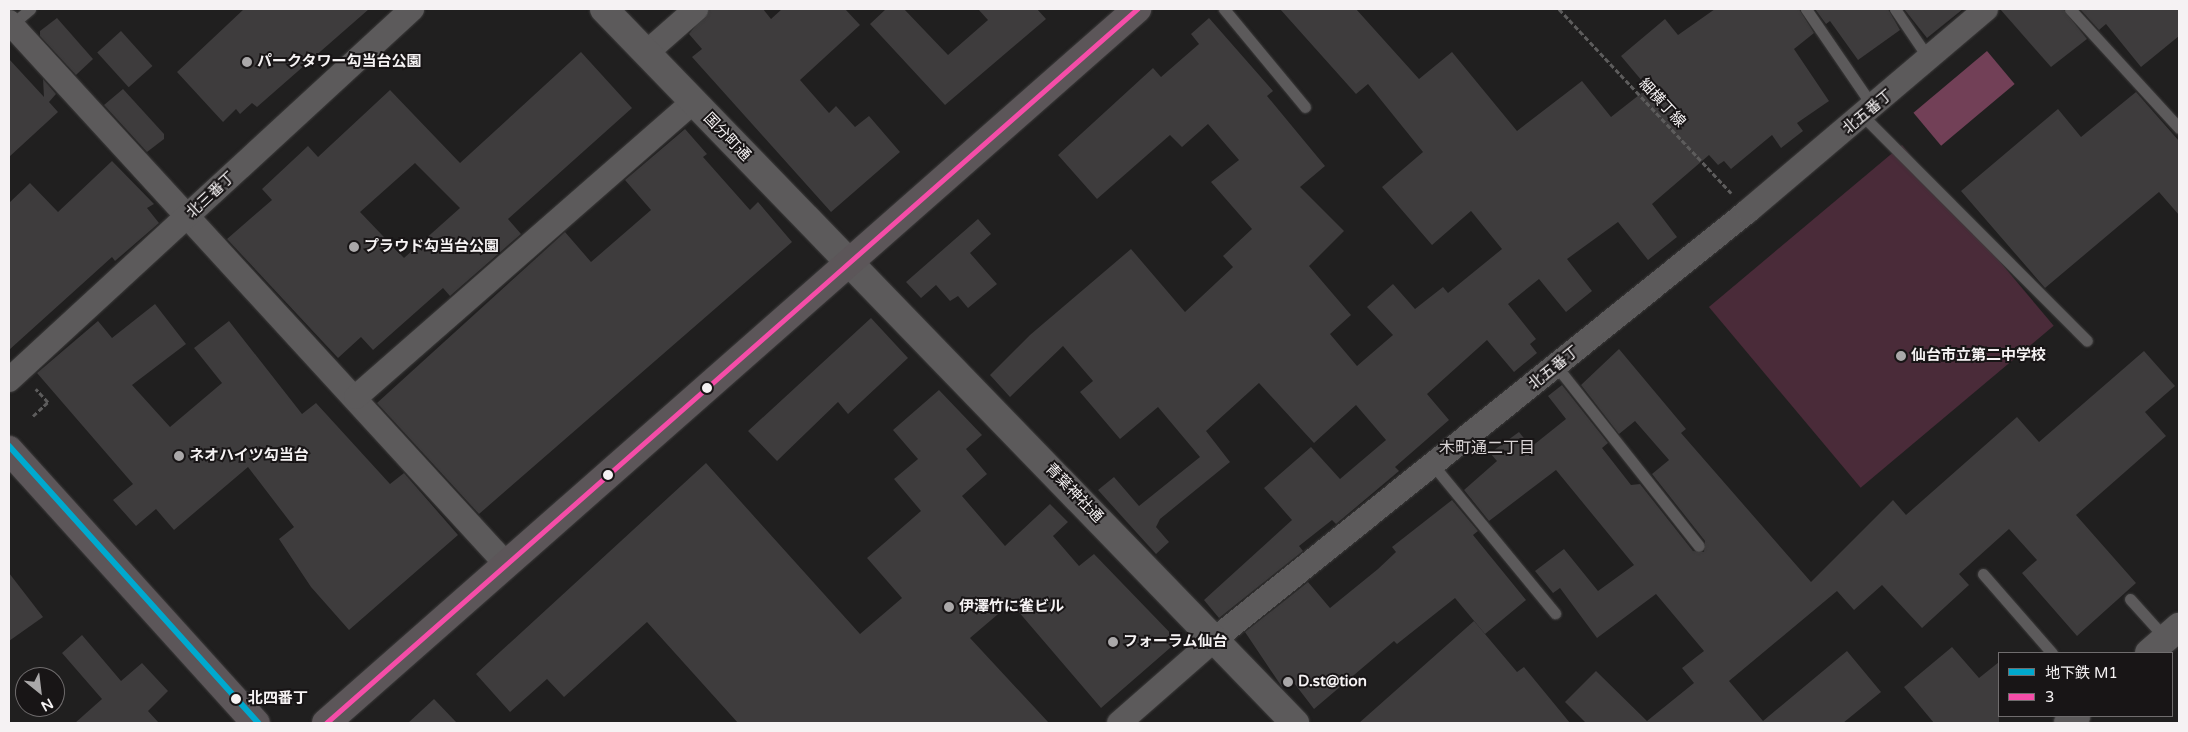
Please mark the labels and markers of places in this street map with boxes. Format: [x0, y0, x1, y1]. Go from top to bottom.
place label: パークタワー勾当台公園 [257, 53, 422, 71]
marker: パークタワー勾当台公園 [241, 56, 253, 68]
place label: プラウド勾当台公園 [364, 238, 499, 256]
marker: プラウド勾当台公園 [348, 241, 360, 253]
place label: 仙台市立第二中学校 [1911, 347, 2046, 365]
marker: 仙台市立第二中学校 [1895, 350, 1907, 362]
unlabelled marker [702, 383, 712, 393]
place label: ネオハイツ勾当台 [189, 447, 309, 465]
marker: ネオハイツ勾当台 [173, 450, 185, 462]
unlabelled marker [603, 470, 613, 480]
place label: 伊澤竹に雀ビル [959, 598, 1064, 616]
marker: 伊澤竹に雀ビル [943, 601, 955, 613]
place label: フォーラム仙台 [1123, 633, 1228, 651]
marker: フォーラム仙台 [1107, 636, 1119, 648]
place label: D.st@tion [1298, 673, 1367, 691]
marker: D.st@tion [1282, 676, 1294, 688]
place label: 北四番丁 [248, 690, 308, 708]
marker: 北四番丁 [228, 691, 244, 707]

